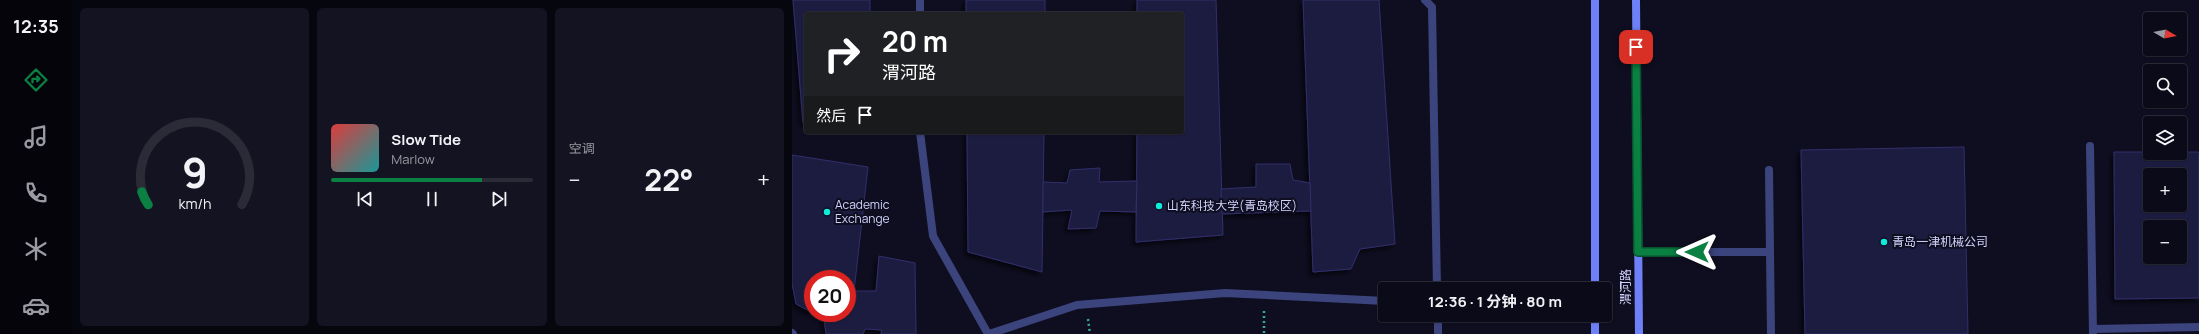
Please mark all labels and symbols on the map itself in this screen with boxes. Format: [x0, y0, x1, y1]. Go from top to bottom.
north arrow [2143, 12, 2187, 56]
pin [1619, 30, 1653, 64]
place label: Academic Exchange [835, 196, 890, 227]
place label: 山东科技大学(青岛校区) [1167, 197, 1297, 214]
marker: 山东科技大学(青岛校区) [1154, 201, 1164, 211]
marker: Academic Exchange [822, 207, 832, 217]
position arrow [1676, 231, 1718, 273]
place label: 青岛一津机械公司 [1892, 233, 1988, 250]
marker: 青岛一津机械公司 [1879, 237, 1889, 247]
street label: 渭河路 [1617, 269, 1634, 305]
speed limit sign: 20 [804, 270, 856, 322]

